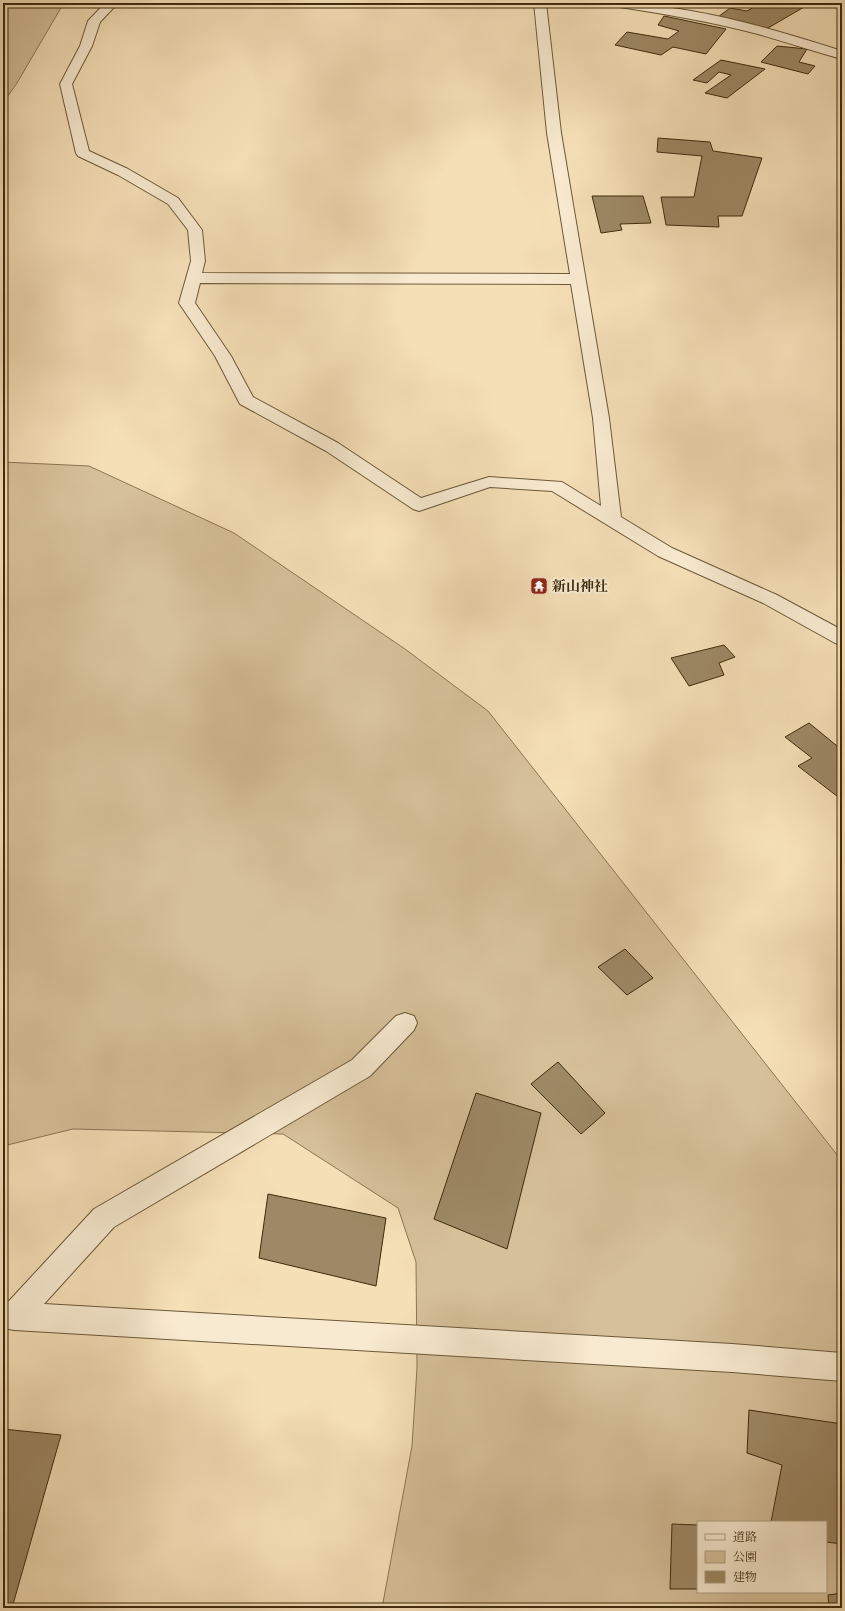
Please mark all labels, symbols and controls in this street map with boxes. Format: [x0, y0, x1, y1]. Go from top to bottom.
temple icon: 新山神社 [529, 576, 549, 596]
place label: 新山神社 [552, 578, 608, 597]
legend [697, 1521, 827, 1593]
text: 道路 [733, 1530, 757, 1546]
text: 公園 [733, 1550, 757, 1566]
text: 建物 [733, 1570, 757, 1586]

